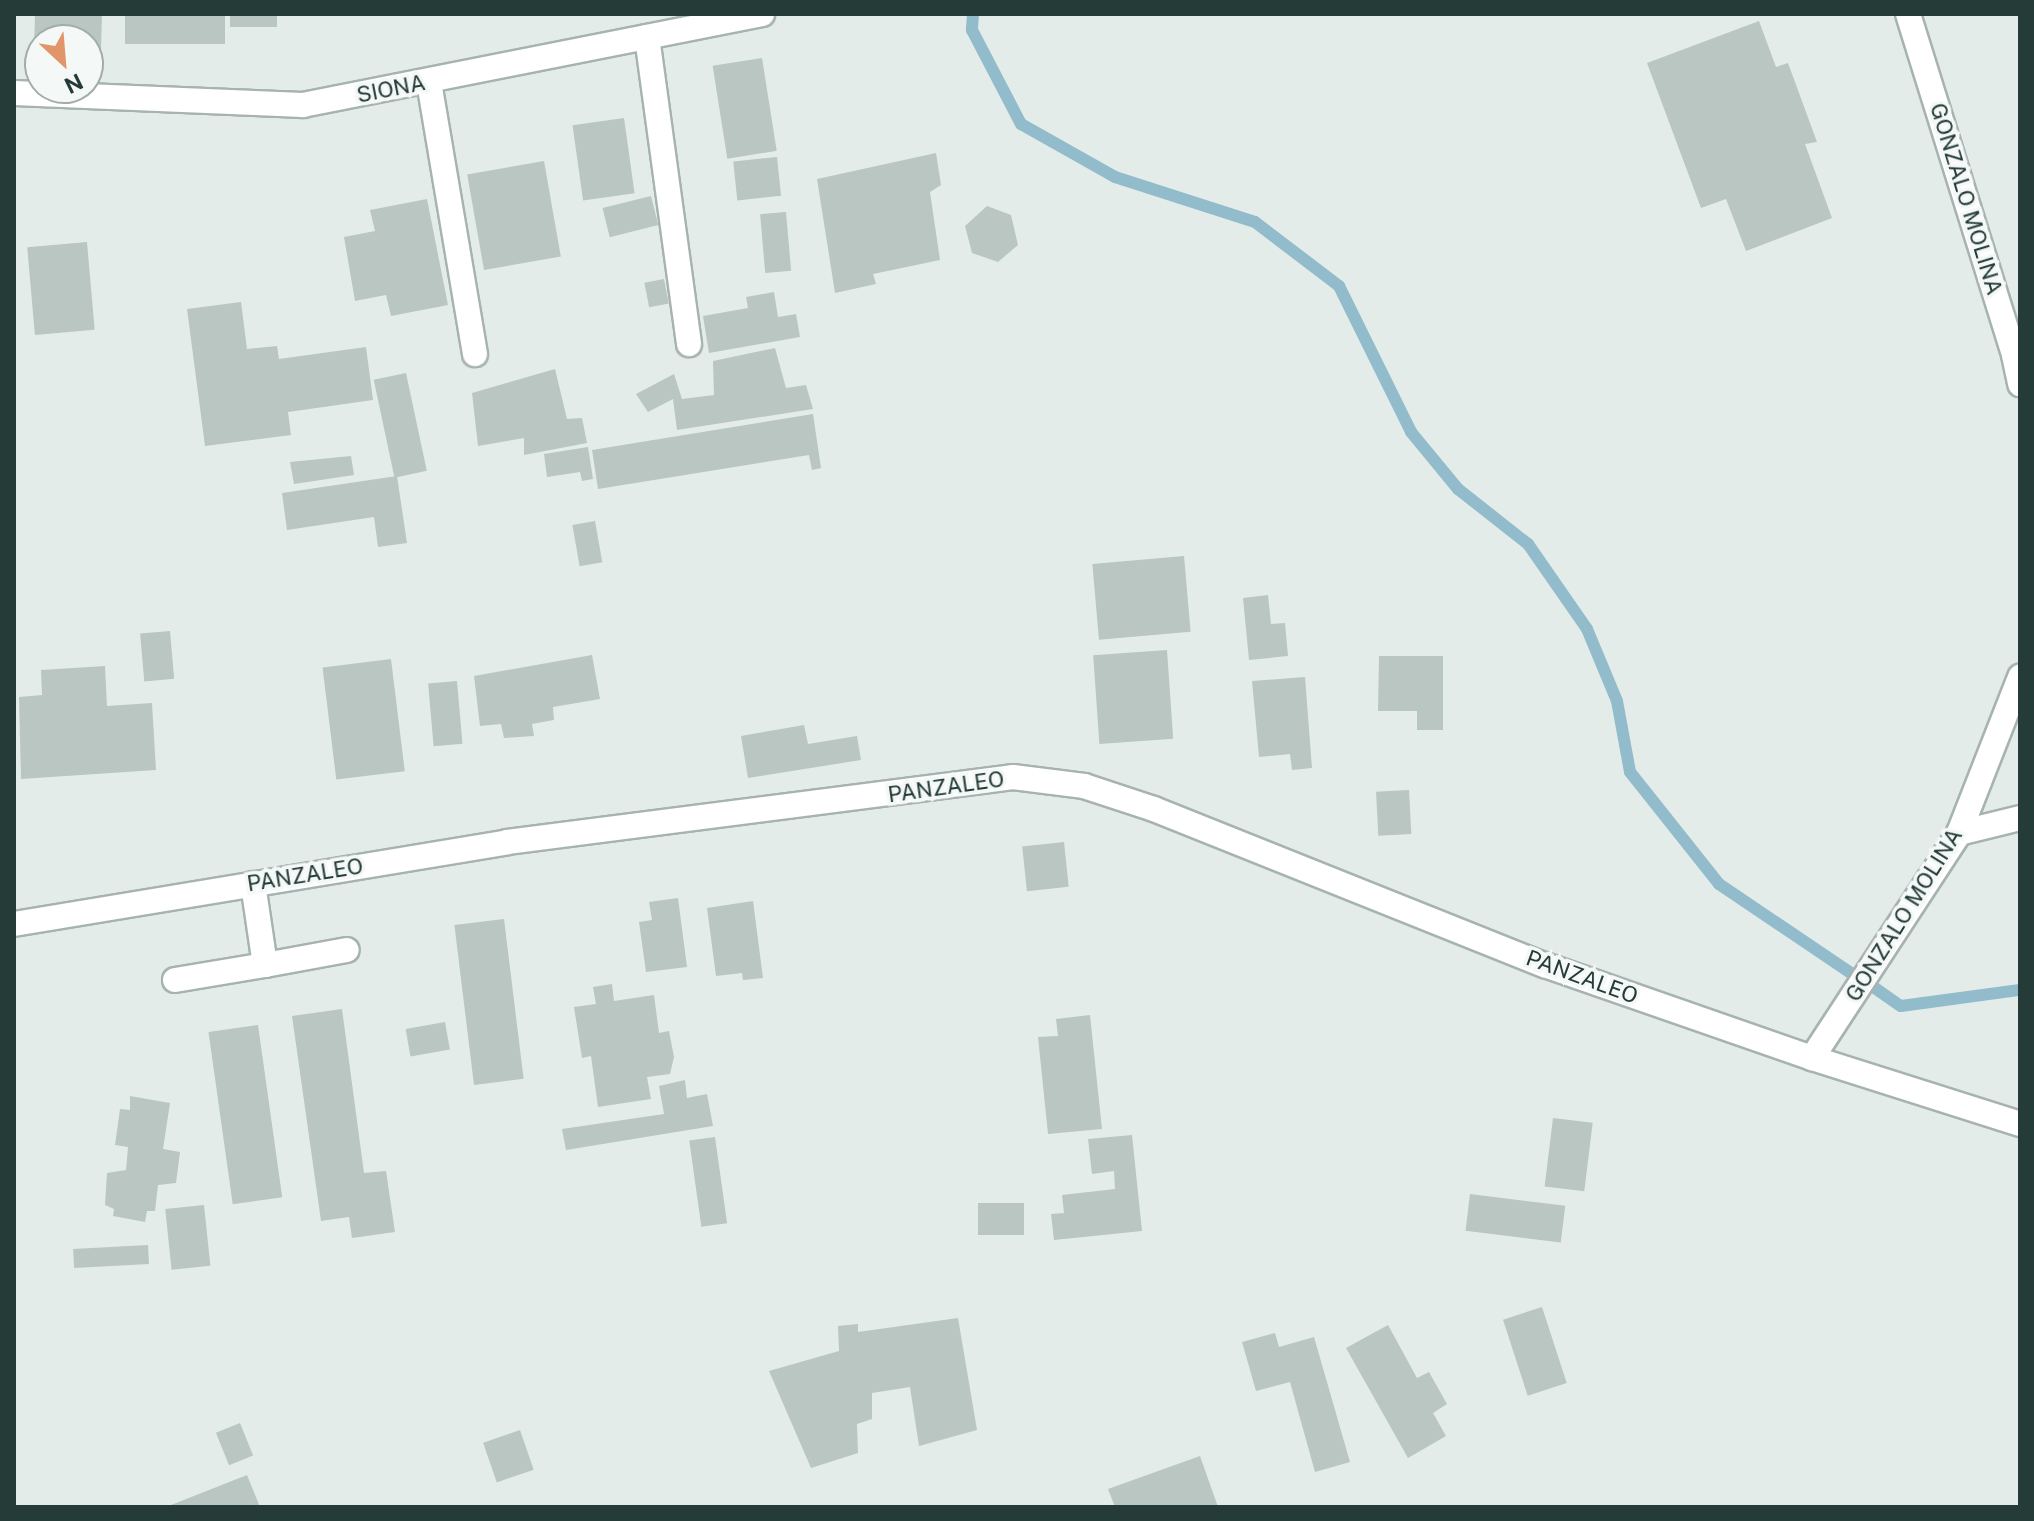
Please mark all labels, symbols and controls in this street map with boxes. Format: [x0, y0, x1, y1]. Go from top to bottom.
north arrow [24, 24, 104, 104]
text: N [60, 68, 87, 99]
street label: SIONA [354, 69, 428, 109]
street label: GONZALO MOLINA [1924, 100, 2008, 298]
street label: PANZALEO [886, 766, 1006, 808]
street label: GONZALO MOLINA [1840, 824, 1968, 1006]
street label: PANZALEO [245, 853, 365, 897]
street label: PANZALEO [1522, 945, 1642, 1009]

